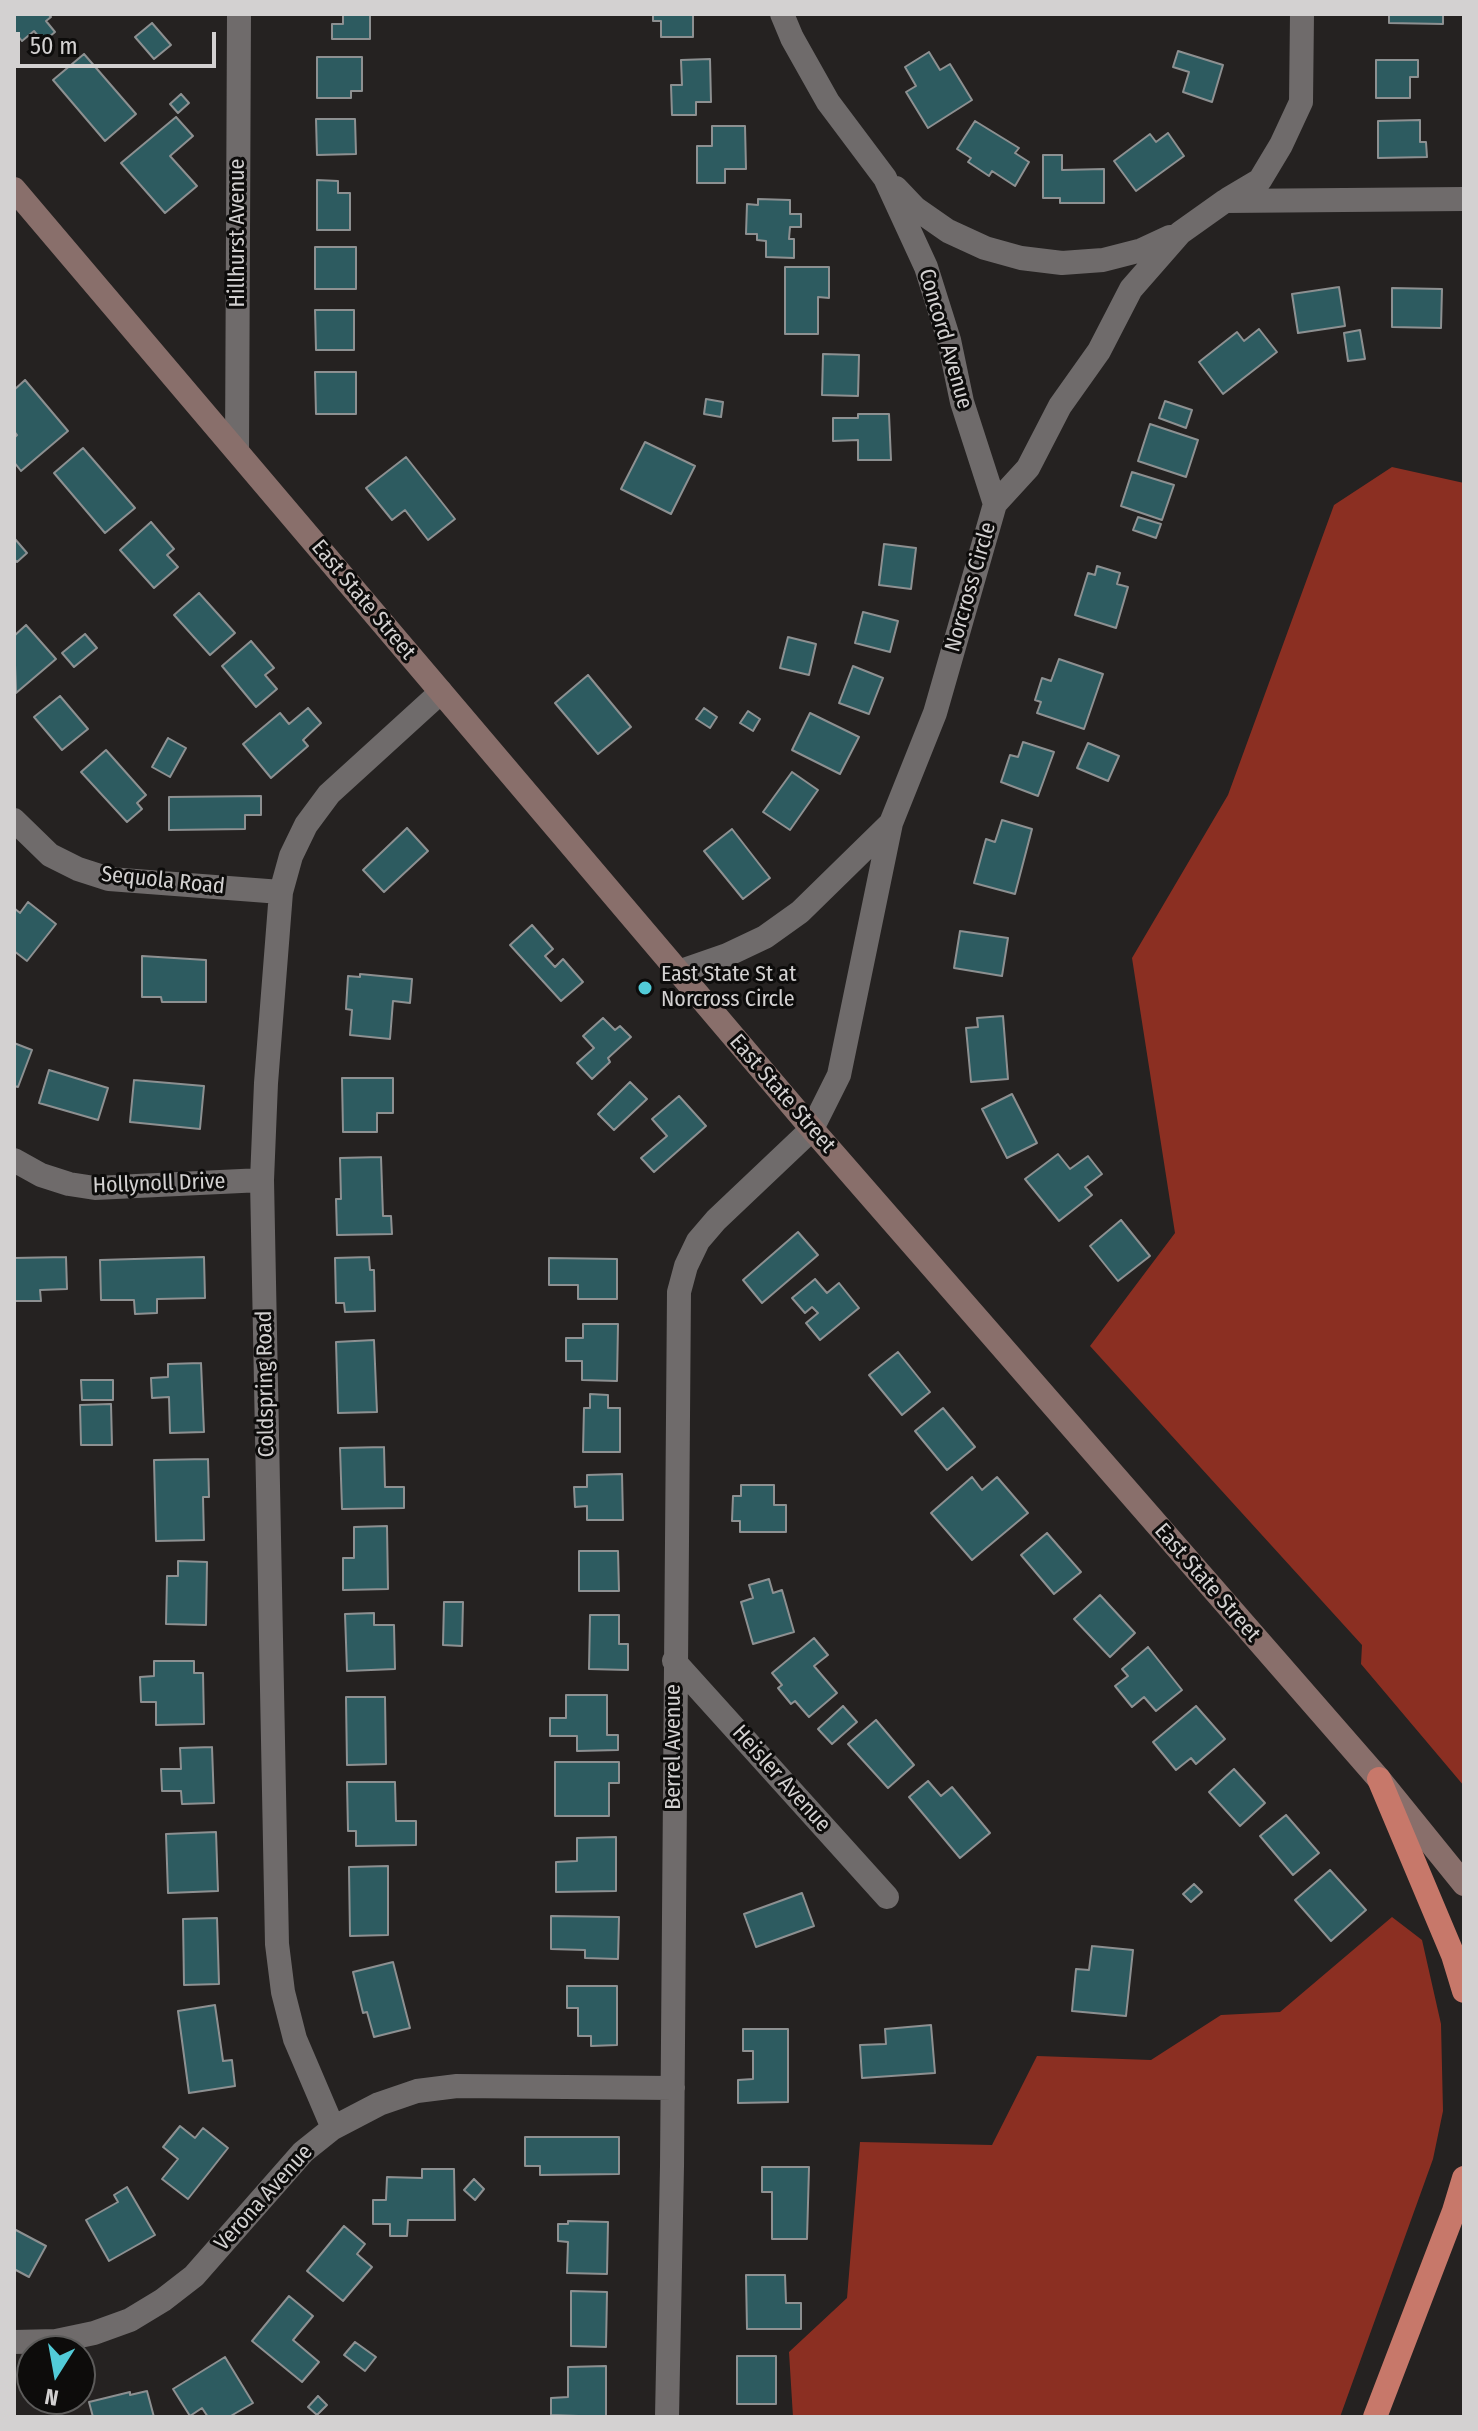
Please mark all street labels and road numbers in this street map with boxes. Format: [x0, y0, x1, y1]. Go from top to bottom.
street label: Hillhurst Avenue [225, 159, 251, 307]
street label: Concord Avenue [912, 266, 978, 412]
street label: Norcross Circle [940, 519, 1002, 655]
street label: East State Street [305, 535, 421, 665]
street label: Sequola Road [100, 861, 226, 901]
street label: East State Street [723, 1029, 841, 1159]
street label: Hollynoll Drive [92, 1168, 226, 1200]
street label: Coldspring Road [252, 1310, 280, 1458]
street label: East State Street [1148, 1518, 1266, 1648]
street label: Berrel Avenue [661, 1684, 687, 1810]
street label: Heisler Avenue [726, 1720, 836, 1838]
street label: Verona Avenue [209, 2139, 319, 2257]

